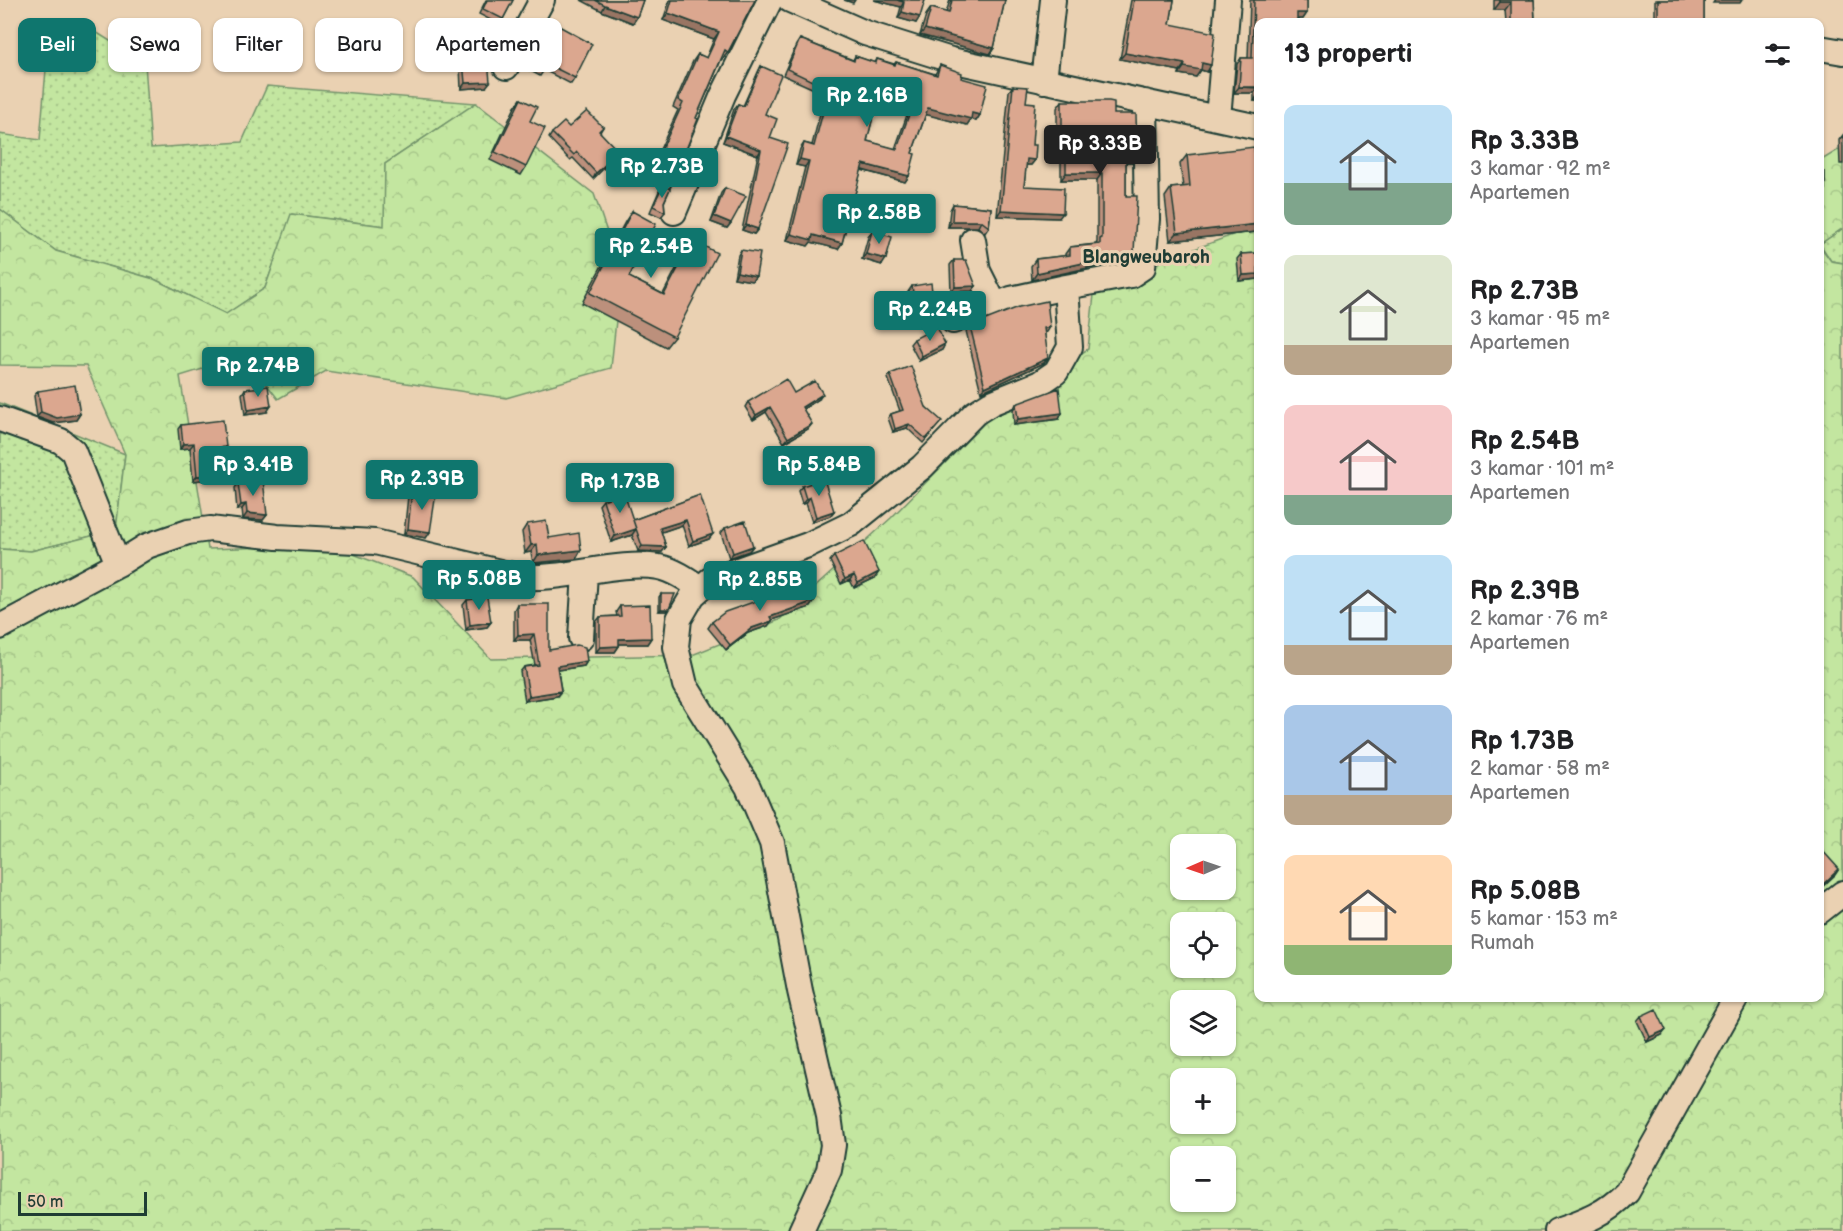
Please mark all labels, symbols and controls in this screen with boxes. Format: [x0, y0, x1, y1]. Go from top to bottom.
chip: Beli [18, 18, 96, 72]
chip: Sewa [108, 18, 201, 72]
chip: Filter [213, 18, 303, 72]
chip: Baru [315, 18, 403, 72]
chip: Apartemen [415, 18, 562, 72]
icon: filters [1761, 38, 1794, 71]
text: 13 properti [1284, 39, 1412, 70]
pin: Rp 2.16B [805, 77, 929, 128]
text: Rp 2.16B [826, 84, 908, 108]
pin: Rp 3.33B [1038, 125, 1162, 176]
text: Rp 3.33B [1470, 126, 1579, 157]
icon: home [1332, 129, 1404, 201]
text: Rp 3.33B [1058, 132, 1142, 156]
pin: Rp 2.73B [600, 148, 724, 199]
text: Rp 2.73B [620, 155, 704, 179]
text: 3 kamar · 92 m² [1470, 157, 1611, 181]
text: Apartemen [1470, 181, 1570, 205]
pin: Rp 2.58B [817, 194, 941, 245]
text: Rp 2.58B [837, 201, 921, 225]
pin: Rp 2.54B [589, 228, 713, 279]
text: Rp 2.54B [609, 235, 693, 259]
district label: Blangweubaroh [1082, 247, 1210, 268]
text: Rp 2.73B [1470, 276, 1579, 307]
icon: home [1332, 279, 1404, 351]
pin: Rp 2.24B [868, 291, 992, 342]
text: Rp 2.24B [888, 298, 972, 322]
text: 3 kamar · 95 m² [1470, 307, 1610, 331]
text: Apartemen [1470, 331, 1570, 355]
pin: Rp 2.74B [196, 347, 320, 398]
text: Rp 2.74B [216, 354, 300, 378]
text: Rp 2.54B [1470, 426, 1580, 457]
icon: home [1332, 429, 1404, 501]
pin: Rp 3.41B [191, 446, 315, 497]
pin: Rp 5.84B [757, 446, 881, 497]
text: Rp 3.41B [213, 453, 293, 477]
text: Rp 5.84B [777, 453, 861, 477]
text: 3 kamar · 101 m² [1470, 457, 1614, 481]
pin: Rp 2.39B [360, 460, 484, 511]
pin: Rp 1.73B [558, 463, 682, 514]
text: Rp 2.39B [380, 467, 464, 491]
text: Rp 1.73B [580, 470, 660, 494]
text: Apartemen [1470, 481, 1570, 505]
pin: Rp 5.08B [417, 560, 541, 611]
pin: Rp 2.85B [698, 561, 822, 612]
text: Rp 5.08B [436, 567, 522, 591]
text: Rp 2.85B [718, 568, 802, 592]
text: Rp 2.39B [1470, 576, 1580, 607]
icon: home [1332, 579, 1404, 651]
text: 2 kamar · 76 m² [1470, 607, 1608, 631]
text: Apartemen [1470, 631, 1570, 655]
text: Rp 1.73B [1470, 726, 1574, 757]
icon: home [1332, 729, 1404, 801]
text: 2 kamar · 58 m² [1470, 757, 1610, 781]
text: Apartemen [1470, 781, 1570, 805]
north arrow [1170, 834, 1236, 900]
map controls [1170, 834, 1236, 1212]
text: Rp 5.08B [1470, 876, 1581, 907]
icon: home [1332, 879, 1404, 951]
text: 5 kamar · 153 m² [1470, 907, 1618, 931]
button: locate [1170, 912, 1236, 978]
text: Rumah [1470, 931, 1534, 955]
button: layers [1170, 990, 1236, 1056]
button: + [1170, 1068, 1236, 1134]
button: − [1170, 1146, 1236, 1212]
scale bar [18, 1189, 147, 1216]
text: 50 m [27, 1193, 63, 1212]

